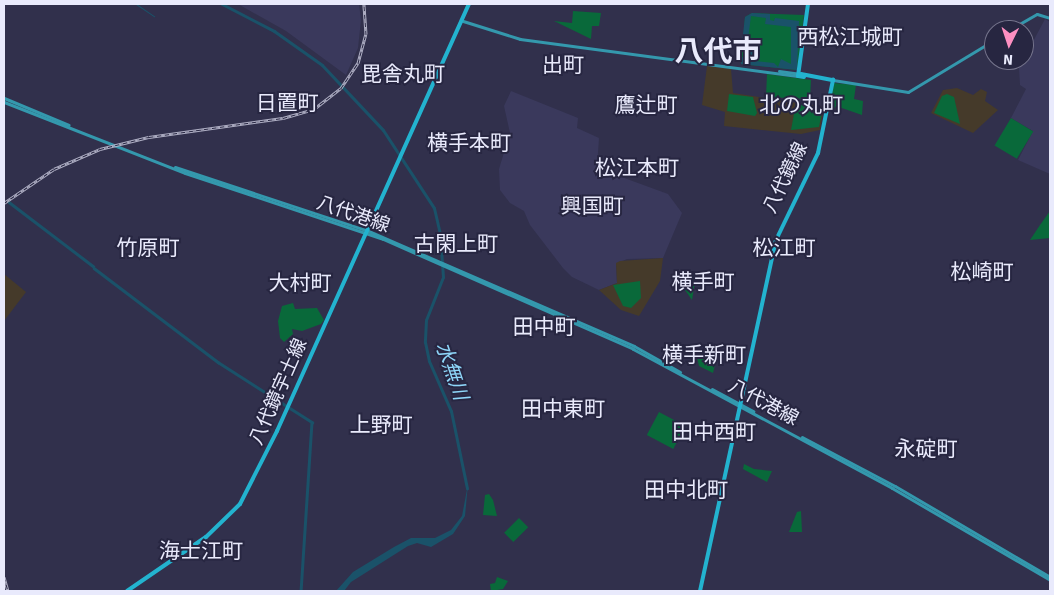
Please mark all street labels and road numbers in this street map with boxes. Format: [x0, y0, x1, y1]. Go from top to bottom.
street label: 八代鏡線 [759, 139, 813, 217]
street label: 八代港線 [313, 192, 393, 238]
street label: 八代鏡宇土線 [245, 335, 313, 449]
street label: 八代港線 [724, 375, 802, 431]

